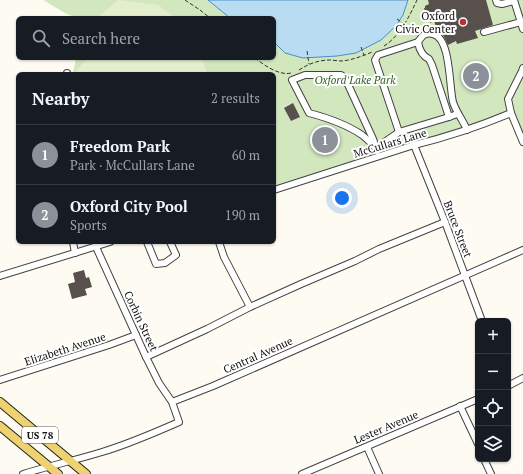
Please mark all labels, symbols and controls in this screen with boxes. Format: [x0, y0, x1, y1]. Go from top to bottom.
place label: Oxford Civic Center [395, 9, 456, 36]
search box [16, 16, 276, 60]
marker: Oxford Civic Center [458, 17, 468, 27]
icon: search [30, 27, 52, 49]
text: Search here [62, 28, 140, 48]
pin: 2 [463, 61, 489, 91]
park label: Oxford Lake Park [314, 73, 396, 87]
text: Nearby [32, 87, 90, 110]
text: 2 results [211, 89, 260, 107]
pin: 1 [312, 125, 338, 155]
street label: McCullars Lane [352, 125, 429, 161]
text: Freedom Park [70, 136, 170, 156]
text: 1 [41, 146, 49, 164]
text: 60 m [232, 146, 260, 164]
text: Park · McCullars Lane [70, 156, 195, 174]
your location [332, 188, 352, 208]
text: Oxford City Pool [70, 196, 188, 216]
street label: Bruce Street [441, 199, 475, 259]
text: 2 [41, 206, 49, 224]
text: 190 m [225, 206, 260, 224]
text: Sports [70, 216, 107, 234]
street label: Corbin Street [121, 289, 161, 353]
map controls [475, 318, 511, 462]
button: + [475, 318, 511, 354]
street label: Elizabeth Avenue [23, 329, 108, 369]
street label: Central Avenue [221, 333, 295, 377]
button: − [475, 354, 511, 390]
button: locate [475, 390, 511, 426]
street label: Lester Avenue [352, 407, 421, 447]
button: layers [475, 426, 511, 462]
road number: US 78 [22, 427, 58, 443]

